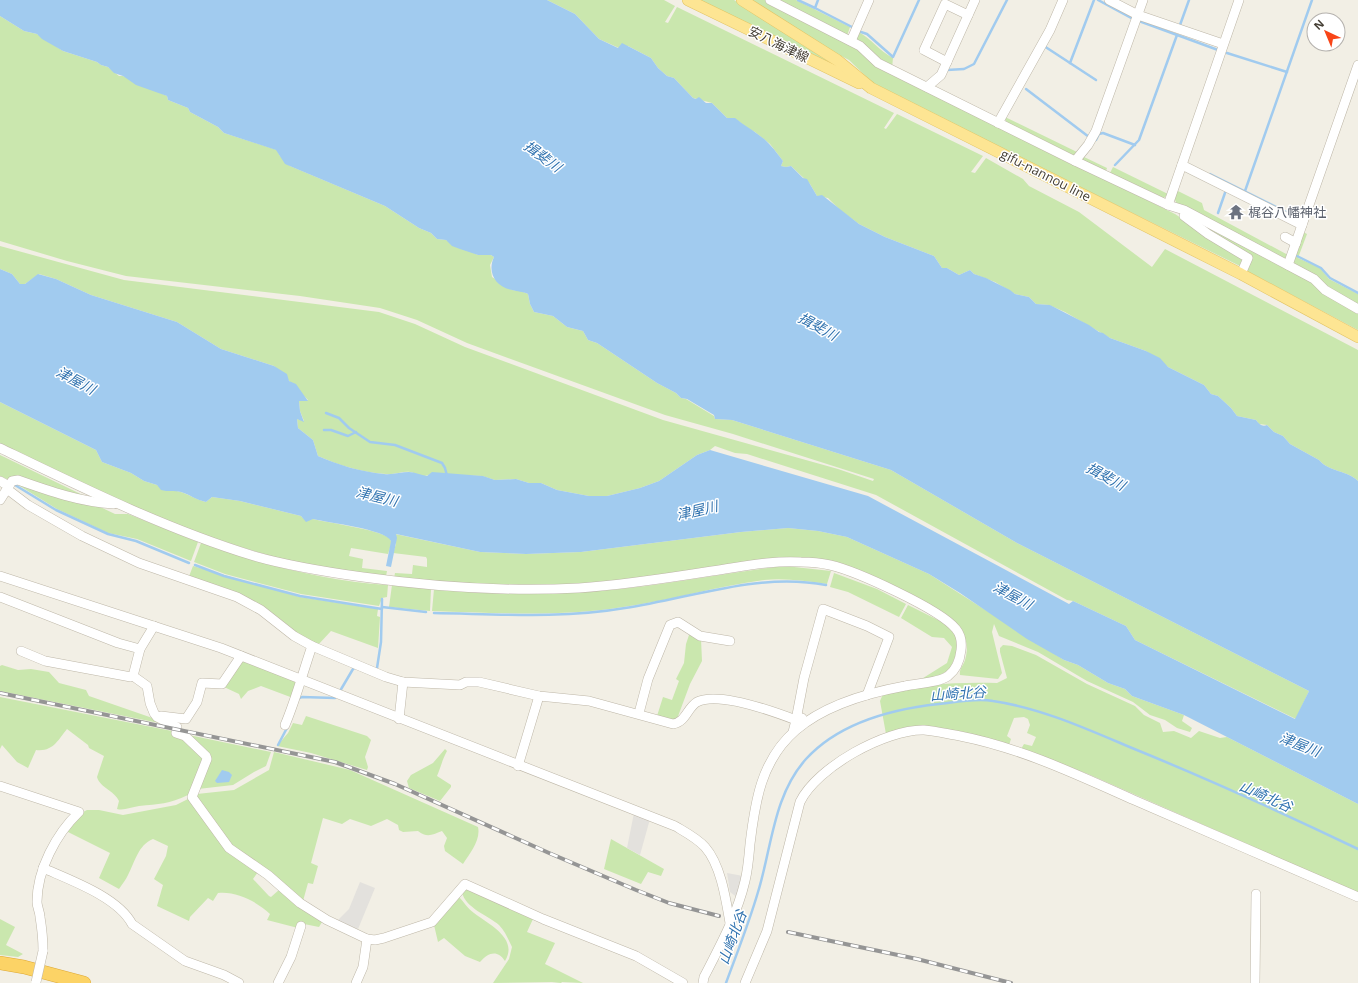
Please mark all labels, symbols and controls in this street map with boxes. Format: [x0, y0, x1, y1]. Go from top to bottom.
north arrow [1306, 12, 1346, 52]
text: N [1310, 16, 1327, 33]
street label: 安八海津線 [746, 22, 812, 66]
water label: 揖斐川 [520, 136, 567, 177]
street label: gifu-nannou line [998, 145, 1094, 205]
temple icon: 梶谷八幡神社 [1227, 203, 1245, 221]
place label: 梶谷八幡神社 [1248, 203, 1326, 221]
water label: 揖斐川 [795, 308, 843, 345]
water label: 津屋川 [53, 362, 101, 399]
water label: 揖斐川 [1083, 458, 1131, 495]
water label: 津屋川 [354, 482, 402, 511]
water label: 津屋川 [674, 496, 722, 524]
water label: 津屋川 [990, 577, 1038, 614]
water label: 山崎北谷 [929, 682, 988, 704]
water label: 津屋川 [1277, 728, 1325, 761]
water label: 山崎北谷 [1237, 776, 1296, 816]
water label: 山崎北谷 [713, 906, 751, 967]

